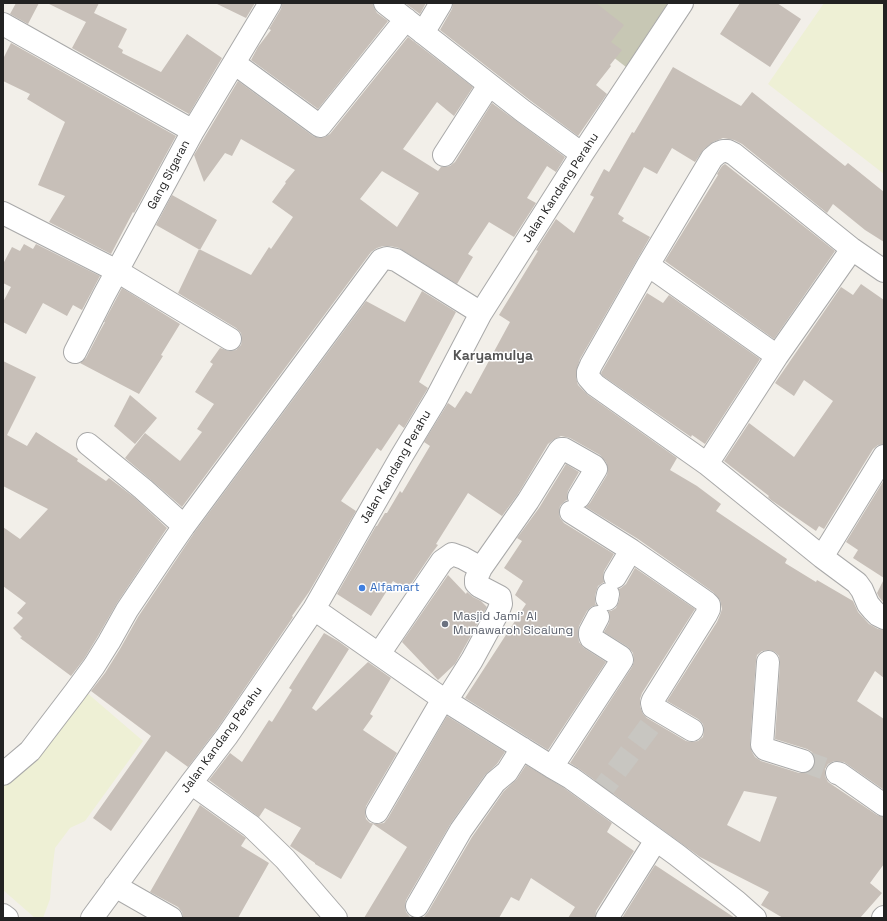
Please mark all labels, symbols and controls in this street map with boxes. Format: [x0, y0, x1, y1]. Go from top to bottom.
street label: Jalan Kandang Perahu [520, 130, 602, 246]
street label: Gang Sigaran [145, 138, 193, 212]
district label: Karyamulya [453, 348, 533, 364]
street label: Jalan Kandang Perahu [358, 408, 434, 526]
place label: Alfamart [370, 581, 420, 595]
marker: Alfamart [357, 583, 367, 593]
place label: Masjid Jami' Al Munawaroh Sicalung [453, 610, 573, 638]
marker: Masjid Jami' Al Munawaroh Sicalung [440, 619, 450, 629]
street label: Jalan Kandang Perahu [178, 684, 266, 796]

